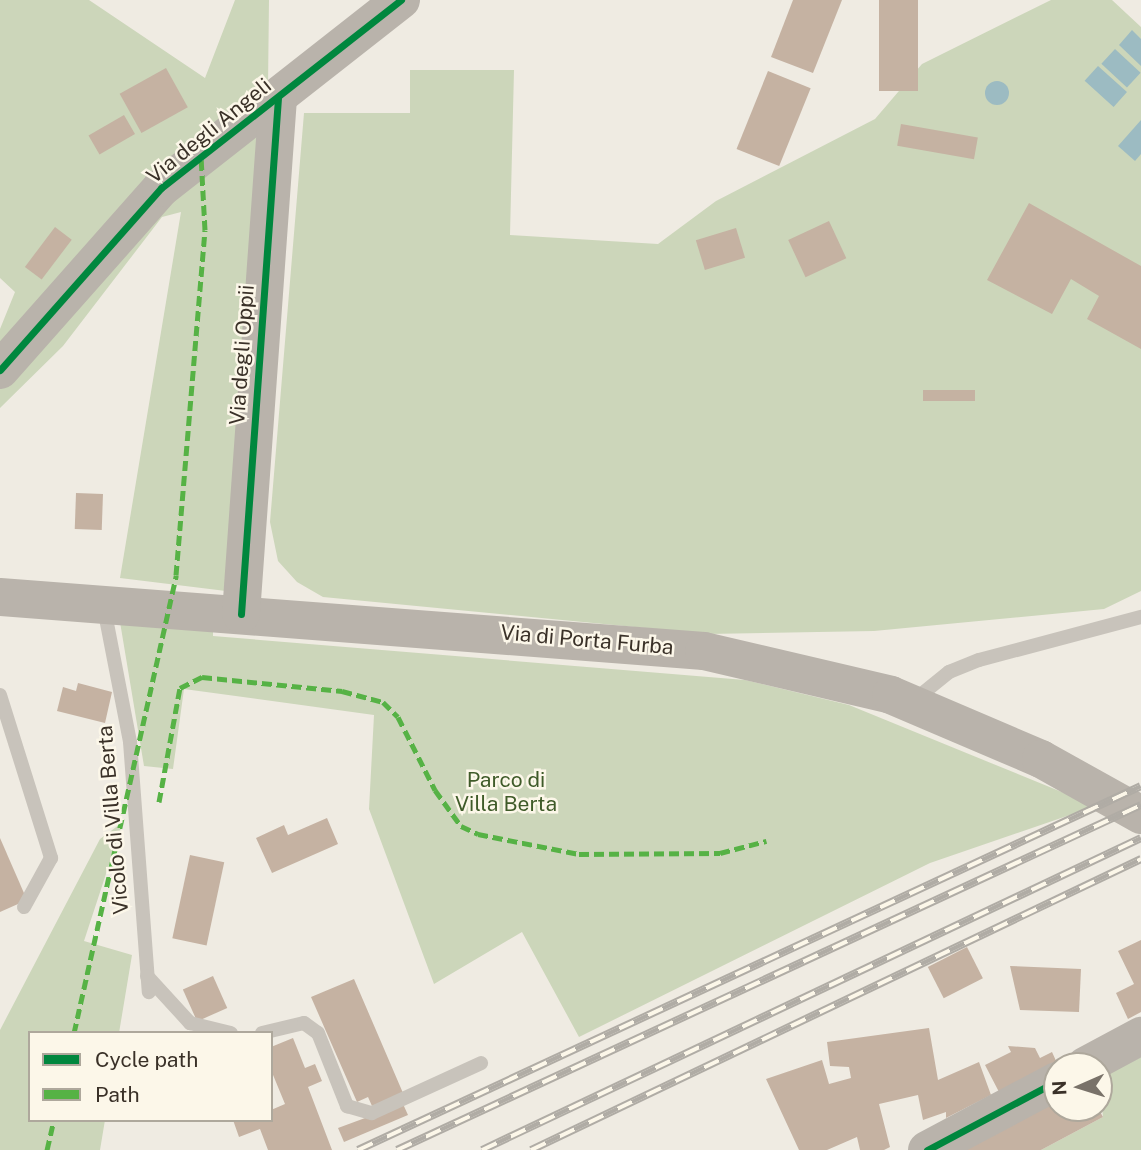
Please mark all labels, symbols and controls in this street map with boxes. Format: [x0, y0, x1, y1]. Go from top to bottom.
street label: Via degli Angeli [142, 73, 276, 189]
street label: Via degli Oppii [225, 284, 259, 426]
street label: Via di Porta Furba [499, 620, 675, 660]
street label: Vicolo di Villa Berta [92, 724, 134, 916]
park label: Parco di Villa Berta [455, 767, 557, 817]
legend [28, 1031, 273, 1122]
text: Cycle path [95, 1047, 198, 1072]
north arrow [1043, 1052, 1113, 1122]
text: N [1048, 1080, 1070, 1096]
text: Path [95, 1082, 140, 1107]

